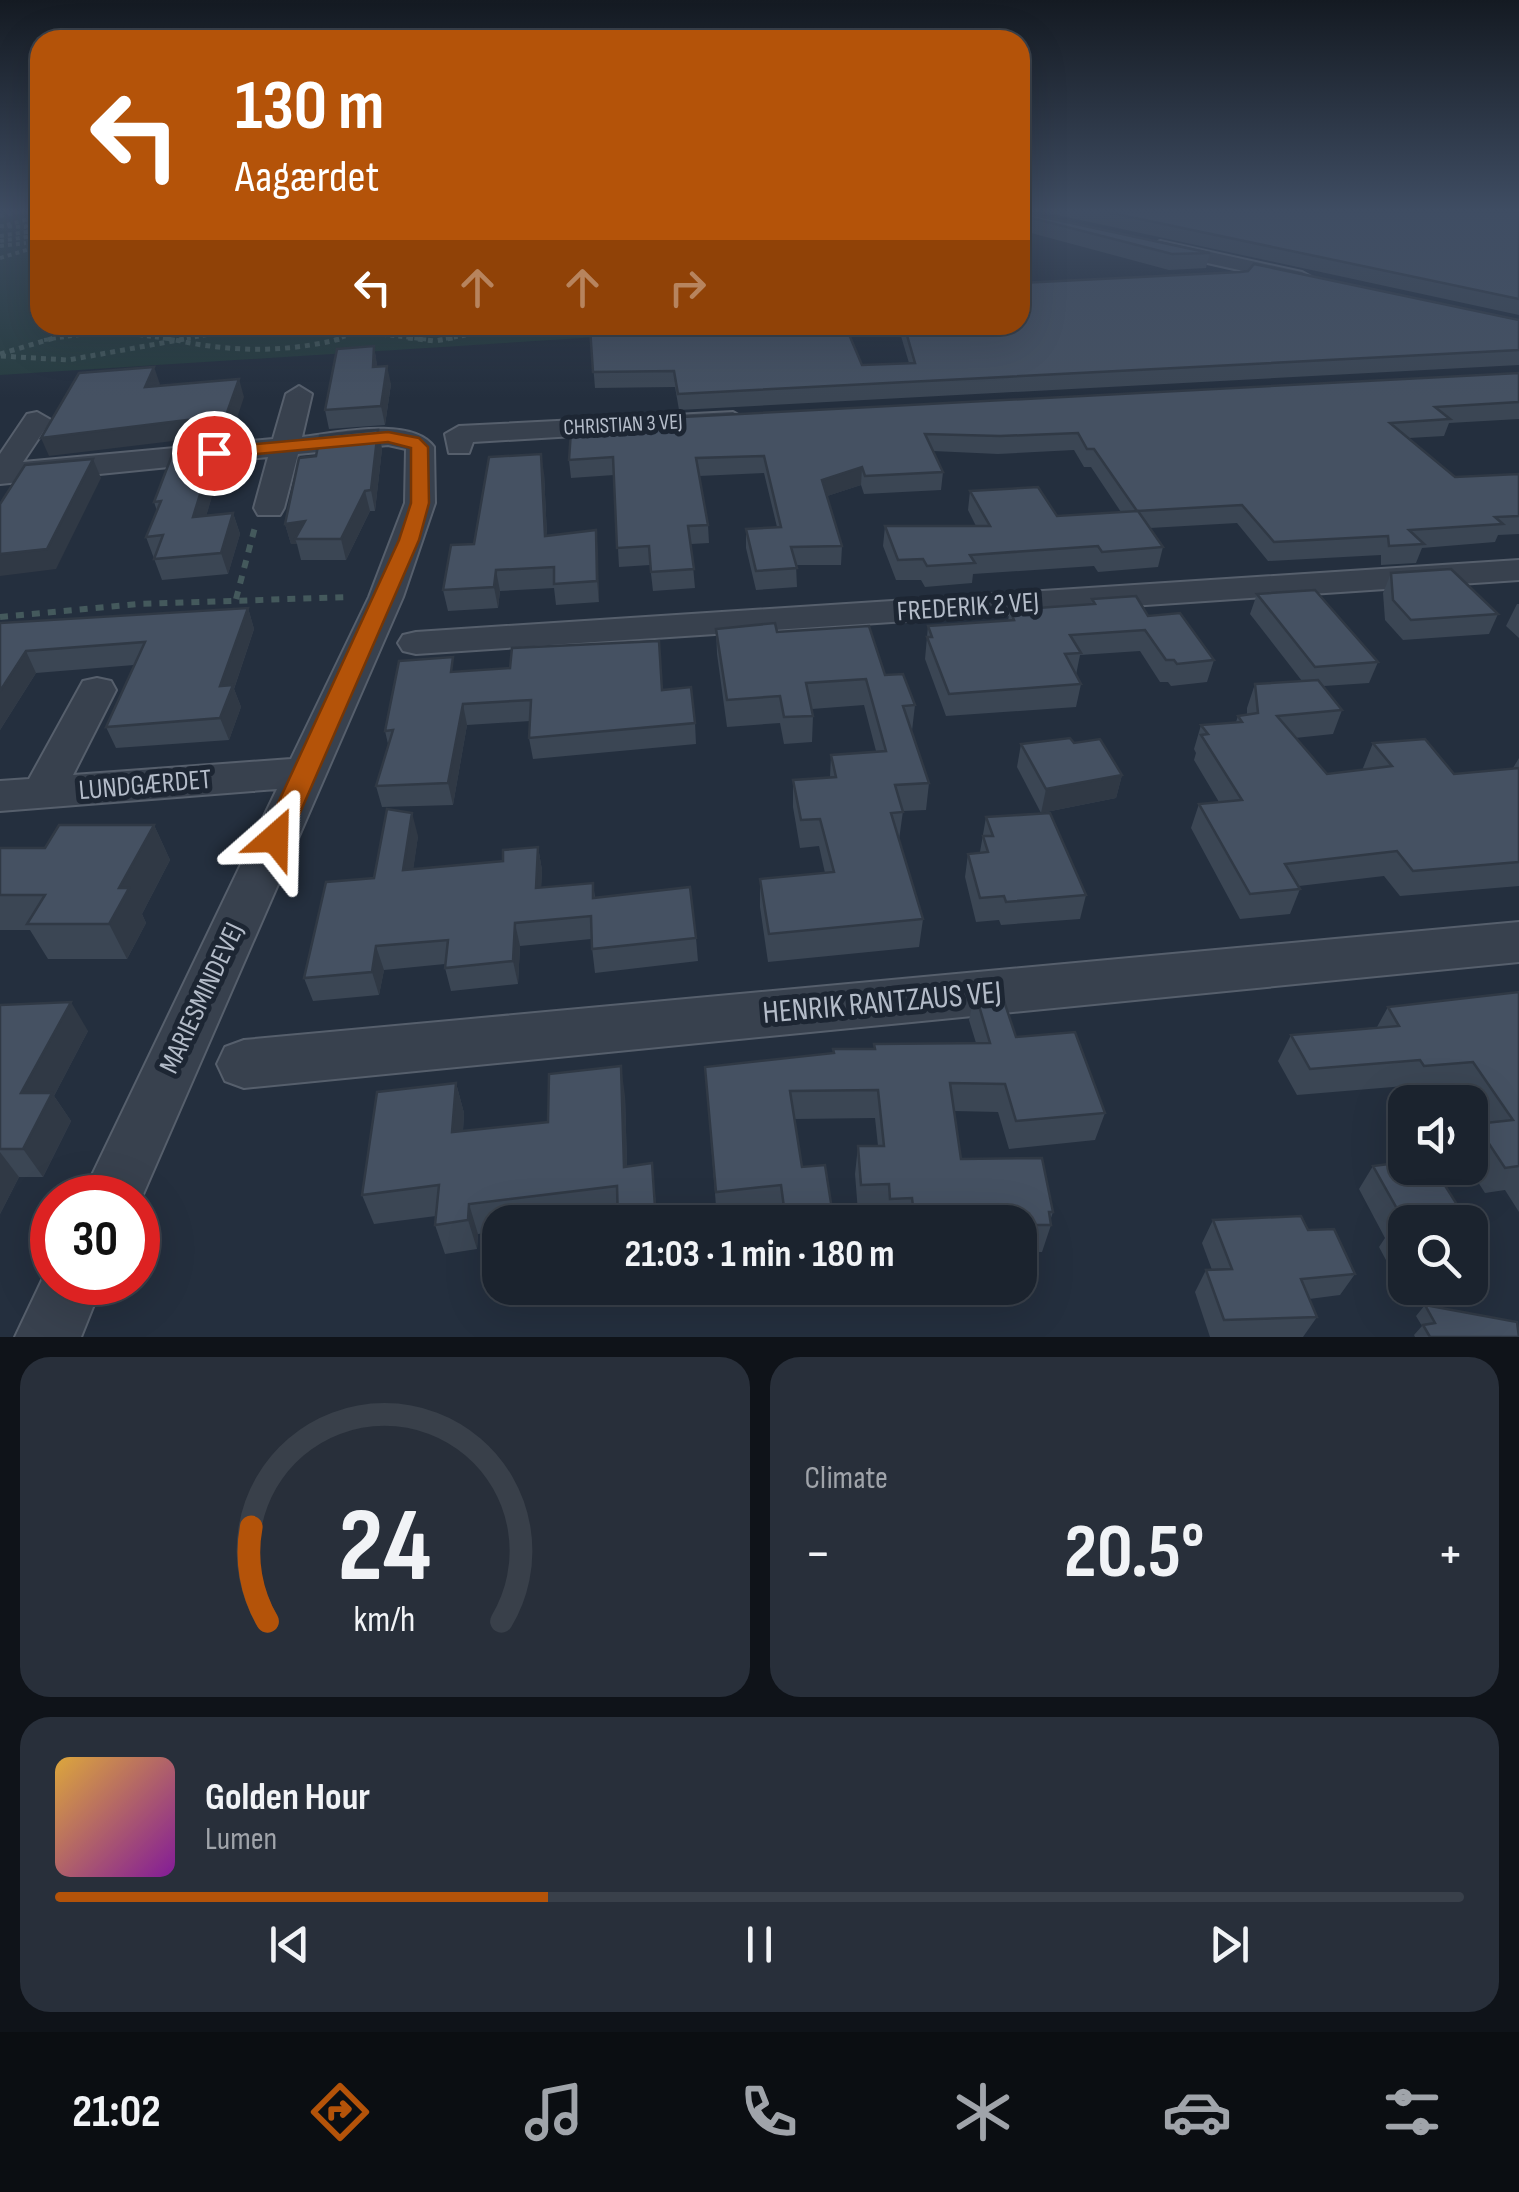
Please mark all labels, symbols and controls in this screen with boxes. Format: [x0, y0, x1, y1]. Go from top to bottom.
text: 130 m [235, 65, 384, 149]
icon: left [70, 70, 200, 200]
text: Aagærdet [235, 150, 379, 205]
icon: left [345, 260, 400, 315]
icon: ahead [450, 260, 505, 315]
icon: ahead [555, 260, 610, 315]
icon: right [660, 260, 715, 315]
street label: CHRISTIAN 3 VEJ [563, 408, 683, 442]
pin [172, 411, 257, 496]
icon: arrive [187, 426, 242, 481]
street label: FREDERIK 2 VEJ [896, 586, 1040, 628]
street label: LUNDGÆRDET [77, 763, 213, 807]
position arrow [223, 786, 327, 890]
street label: MARIESMINDEVEJ [153, 917, 251, 1079]
street label: HENRIK RANTZAUS VEJ [761, 973, 1003, 1033]
map controls [1388, 1085, 1488, 1305]
button: sound [1388, 1085, 1488, 1185]
speed limit sign: 30 [30, 1175, 160, 1305]
button: search [1388, 1205, 1488, 1305]
text: 21:03 · 1 min · 180 m [625, 1232, 894, 1277]
text: Climate [805, 1459, 888, 1498]
text: 24 [338, 1485, 432, 1610]
text: 20.5° [1064, 1508, 1204, 1599]
text: − [805, 1521, 831, 1588]
text: + [1437, 1521, 1464, 1588]
text: km/h [354, 1599, 416, 1642]
text: Golden Hour [205, 1775, 370, 1820]
text: Lumen [205, 1820, 277, 1859]
icon: previous [262, 1917, 317, 1972]
icon: pause [732, 1917, 787, 1972]
icon: next [1202, 1917, 1257, 1972]
icon: directions [305, 2077, 375, 2147]
icon: music [519, 2077, 589, 2147]
icon: phone [734, 2077, 804, 2147]
icon: climate [948, 2077, 1018, 2147]
icon: car [1162, 2077, 1232, 2147]
icon: filters [1377, 2077, 1447, 2147]
text: 21:02 [72, 2085, 161, 2140]

